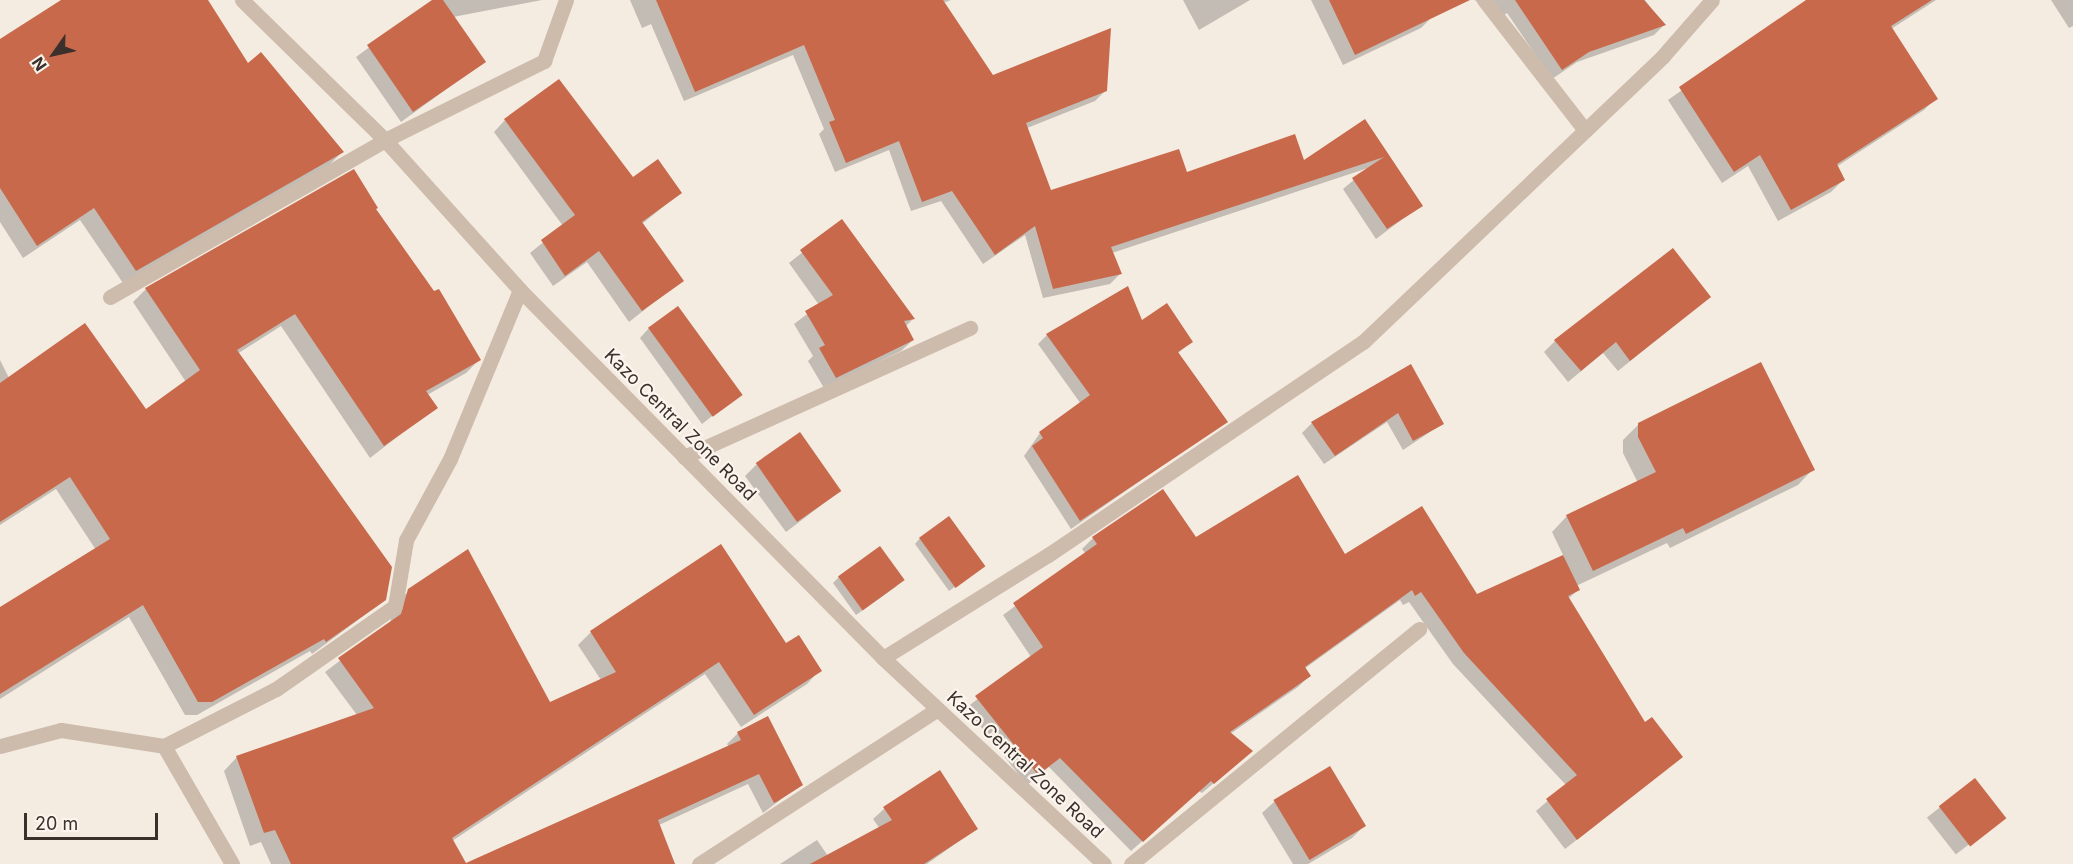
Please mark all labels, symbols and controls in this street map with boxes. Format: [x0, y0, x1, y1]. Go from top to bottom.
north arrow [24, 24, 84, 84]
text: N [27, 53, 51, 75]
street label: Kazo Central Zone Road [600, 345, 760, 505]
street label: Kazo Central Zone Road [942, 687, 1108, 843]
scale bar [27, 801, 160, 839]
text: 20 m [35, 813, 78, 834]

